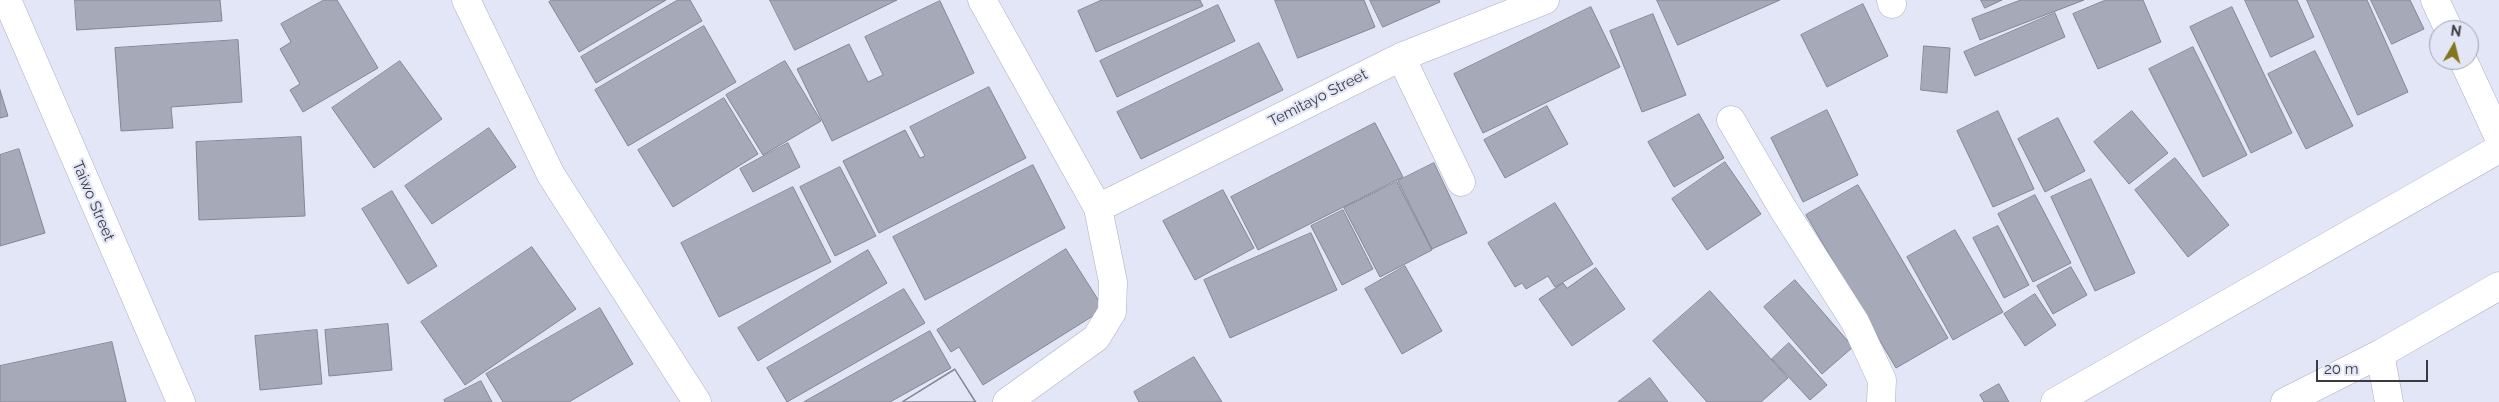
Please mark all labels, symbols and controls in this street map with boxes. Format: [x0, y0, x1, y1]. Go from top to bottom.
north arrow [2429, 20, 2479, 70]
text: N [2450, 22, 2462, 40]
street label: Temitayo Street [1266, 65, 1370, 131]
street label: Taiwo Street [68, 158, 118, 244]
scale bar [2319, 350, 2432, 382]
text: 20 m [2324, 360, 2359, 378]

